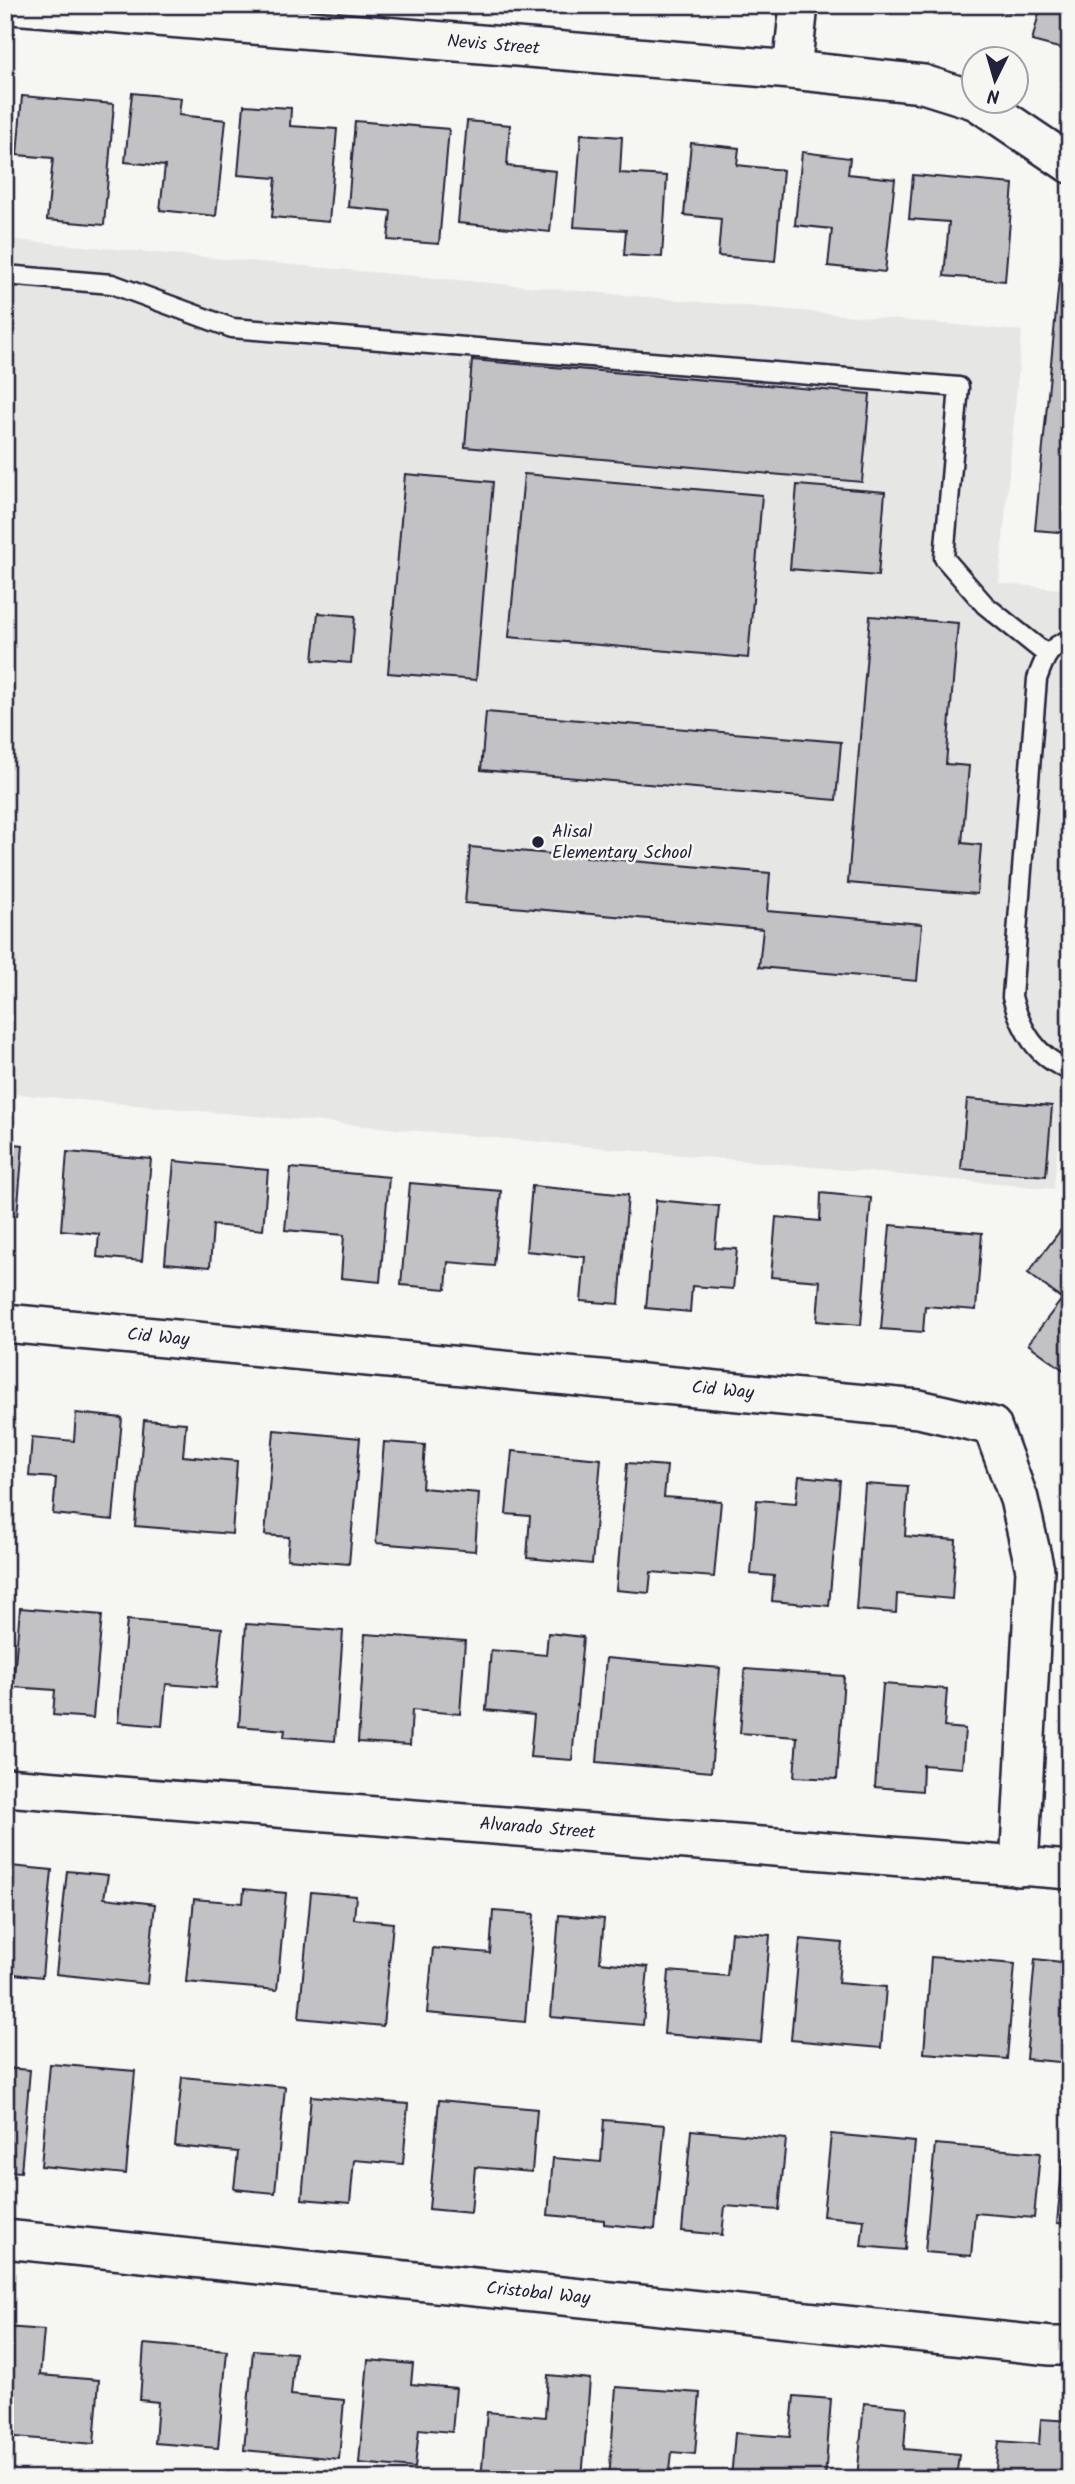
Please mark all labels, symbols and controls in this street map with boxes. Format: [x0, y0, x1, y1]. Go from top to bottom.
street label: Nevis Street [446, 27, 542, 63]
north arrow [960, 46, 1030, 116]
text: N [986, 79, 1001, 110]
place label: Alisal Elementary School [552, 818, 693, 868]
marker: Alisal Elementary School [530, 834, 546, 850]
street label: Cid Way [126, 1320, 191, 1355]
street label: Cid Way [690, 1373, 756, 1408]
street label: Alvarado Street [478, 1810, 597, 1848]
street label: Cristobal Way [485, 2274, 592, 2313]

